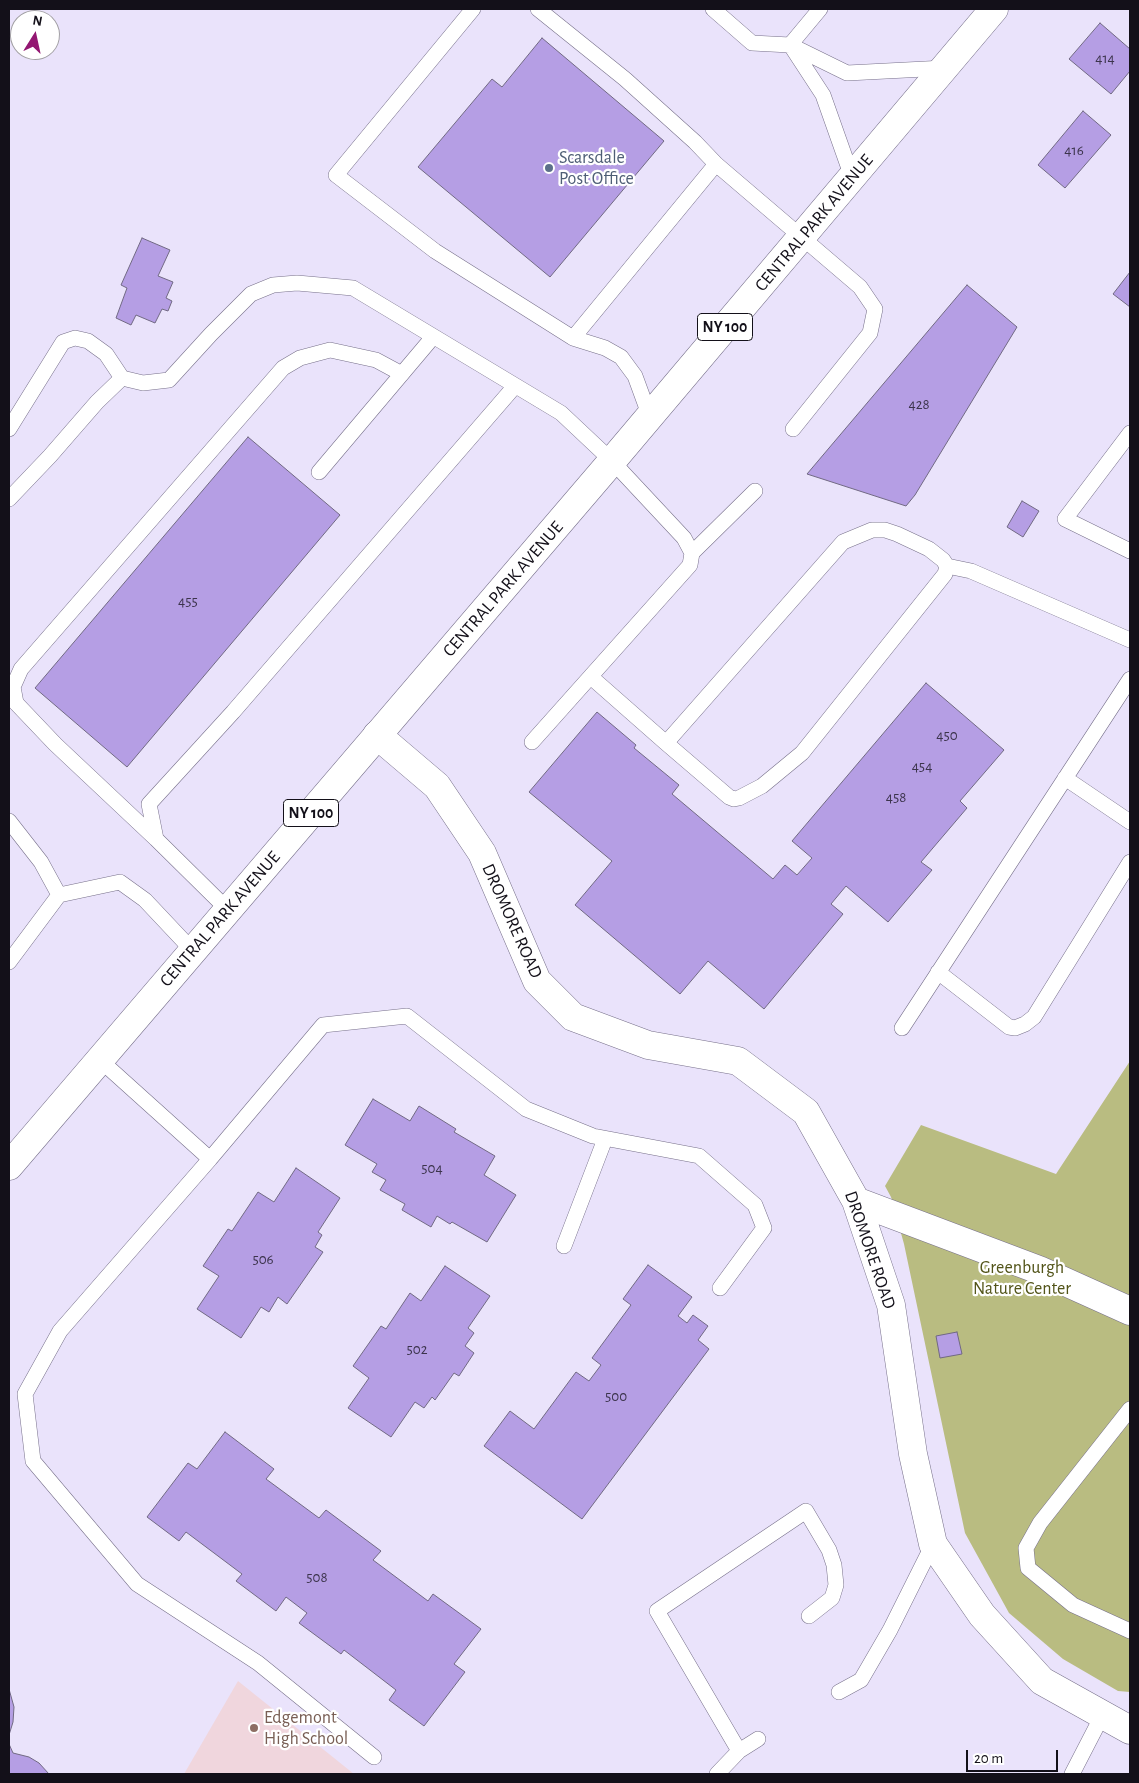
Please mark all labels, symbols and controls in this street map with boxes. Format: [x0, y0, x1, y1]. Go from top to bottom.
north arrow [10, 10, 60, 60]
text: N [31, 13, 43, 29]
house number: 414 [1095, 49, 1115, 67]
house number: 416 [1064, 141, 1084, 159]
place label: Scarsdale Post Office [559, 147, 634, 190]
street label: CENTRAL PARK AVENUE [750, 150, 878, 296]
marker: Scarsdale Post Office [543, 162, 555, 174]
road number: NY 100 [698, 314, 752, 341]
house number: 428 [908, 395, 930, 413]
street label: CENTRAL PARK AVENUE [438, 517, 568, 661]
house number: 455 [178, 592, 198, 610]
house number: 450 [936, 726, 958, 744]
house number: 454 [912, 757, 932, 775]
house number: 458 [886, 788, 906, 806]
road number: NY 100 [284, 800, 338, 826]
street label: CENTRAL PARK AVENUE [155, 847, 285, 991]
street label: DROMORE ROAD [477, 860, 547, 982]
house number: 504 [421, 1159, 443, 1177]
street label: DROMORE ROAD [840, 1188, 900, 1312]
house number: 506 [252, 1250, 274, 1268]
park label: Greenburgh Nature Center [973, 1257, 1071, 1300]
house number: 502 [406, 1340, 428, 1358]
house number: 500 [605, 1387, 627, 1405]
house number: 508 [306, 1568, 328, 1586]
place label: Edgemont High School [264, 1707, 348, 1750]
marker: Edgemont High School [248, 1722, 260, 1734]
scale bar [969, 1740, 1062, 1772]
text: 20 m [974, 1751, 1003, 1766]

